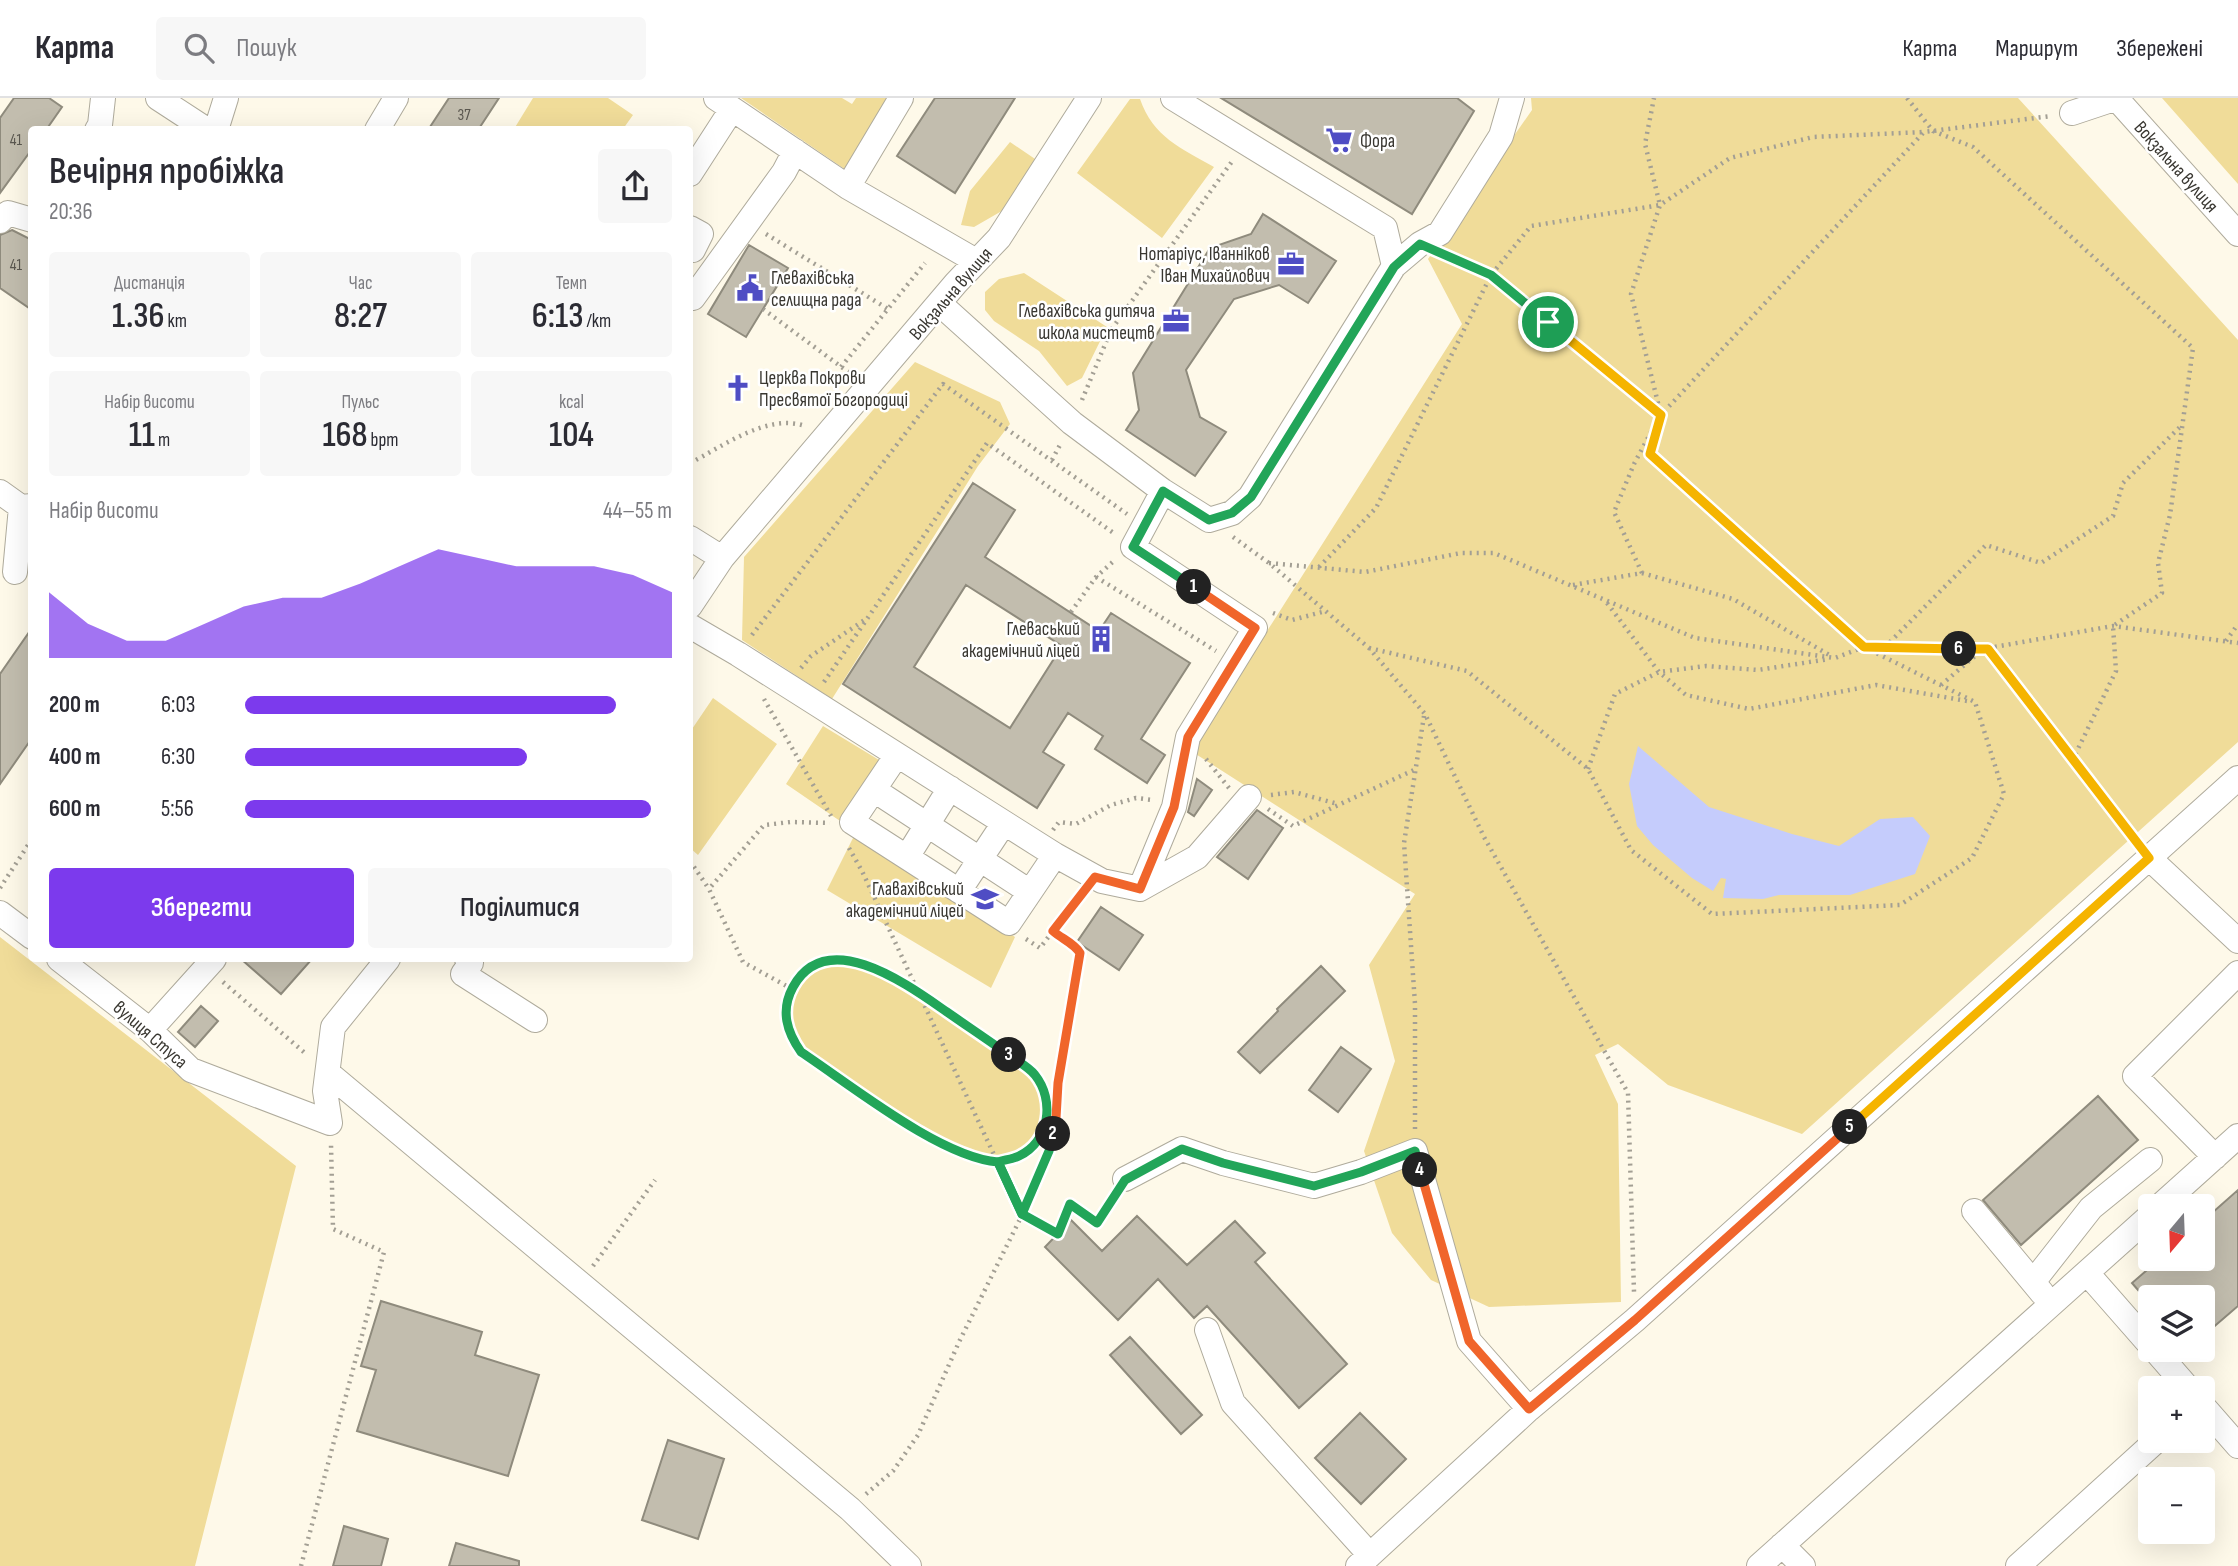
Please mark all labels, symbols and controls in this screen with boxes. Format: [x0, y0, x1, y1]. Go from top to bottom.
search box [156, 17, 646, 80]
text: Карта [35, 28, 114, 68]
icon: search [180, 29, 218, 67]
text: Пошук [236, 33, 297, 64]
text: Карта [1903, 34, 1957, 63]
text: Маршрут [1995, 34, 2078, 63]
text: Збережені [2116, 34, 2203, 63]
house number: 37 [457, 106, 471, 125]
street label: Вокзальна вулиця [2129, 117, 2223, 217]
supermarket icon: Фора [1324, 125, 1354, 155]
place label: Фора [1360, 130, 1395, 153]
house number: 41 [10, 131, 23, 150]
text: Вечірня пробіжка [49, 149, 285, 194]
button: share [598, 149, 672, 223]
text: 20:36 [49, 198, 93, 226]
street label: Вокзальна вулиця [905, 243, 998, 345]
place label: Нотаріус, Іванніков Іван Михайлович [1139, 243, 1270, 288]
office icon: Нотаріус, Іванніков Іван Михайлович [1276, 249, 1306, 279]
house number: 41 [10, 256, 23, 275]
place label: Глевахівська селищна рада [771, 267, 862, 312]
text: Дистанція [114, 272, 185, 295]
text: Час [348, 272, 373, 295]
text: Темп [556, 272, 587, 295]
public building icon: Глевахівська селищна рада [735, 273, 765, 303]
pin [1518, 292, 1578, 352]
text: 1.36 [112, 295, 165, 338]
text: 8:27 [334, 295, 387, 338]
text: 6:13 [532, 295, 583, 338]
place label: Глевахівська дитяча школа мистецтв [1018, 300, 1155, 345]
icon: arrive [1529, 303, 1567, 341]
office icon: Глевахівська дитяча школа мистецтв [1161, 306, 1191, 336]
text: km [165, 310, 187, 333]
text: /km [583, 310, 611, 333]
place label: Церква Покрови Пресвятої Богородиці [759, 367, 908, 412]
church icon: Церква Покрови Пресвятої Богородиці [723, 373, 753, 403]
text: Набір висоти [104, 391, 195, 414]
text: Пульс [341, 391, 380, 414]
text: kcal [559, 391, 584, 414]
text: 11 [129, 414, 155, 457]
text: 168 [322, 414, 368, 457]
text: 104 [549, 414, 594, 457]
text: m [155, 429, 170, 452]
text: bpm [368, 429, 399, 452]
text: Набір висоти [49, 497, 159, 525]
text: 44–55 m [603, 497, 672, 525]
pin: 1 [1176, 570, 1212, 604]
text: 1 [1190, 575, 1197, 598]
place label: Глеваський академічний ліцей [962, 618, 1080, 663]
building icon: Глеваський академічний ліцей [1086, 624, 1116, 654]
pin: 6 [1941, 632, 1976, 666]
text: 6 [1954, 637, 1963, 660]
text: 200 m [49, 691, 100, 719]
text: 6:03 [161, 691, 195, 719]
text: 400 m [49, 743, 100, 771]
text: 6:30 [161, 743, 195, 771]
text: 600 m [49, 795, 101, 823]
text: 5:56 [161, 795, 194, 823]
button: Зберегти [49, 868, 354, 948]
button: Поділитися [368, 868, 672, 948]
place label: Главахівський академічний ліцей [846, 878, 964, 923]
school or university icon: Главахівський академічний ліцей [970, 884, 1000, 914]
street label: вулиця Стуса [108, 996, 192, 1074]
pin: 3 [992, 1038, 1026, 1072]
text: 3 [1004, 1043, 1013, 1066]
pin: 5 [1832, 1110, 1868, 1144]
text: 5 [1845, 1115, 1854, 1138]
pin: 2 [1036, 1116, 1070, 1152]
text: 2 [1048, 1122, 1057, 1145]
pin: 4 [1402, 1152, 1438, 1188]
text: 4 [1415, 1158, 1424, 1181]
north arrow [2138, 1194, 2216, 1270]
map controls [2138, 1194, 2215, 1544]
button: layers [2138, 1285, 2215, 1362]
button: + [2138, 1376, 2215, 1453]
button: − [2138, 1467, 2215, 1544]

